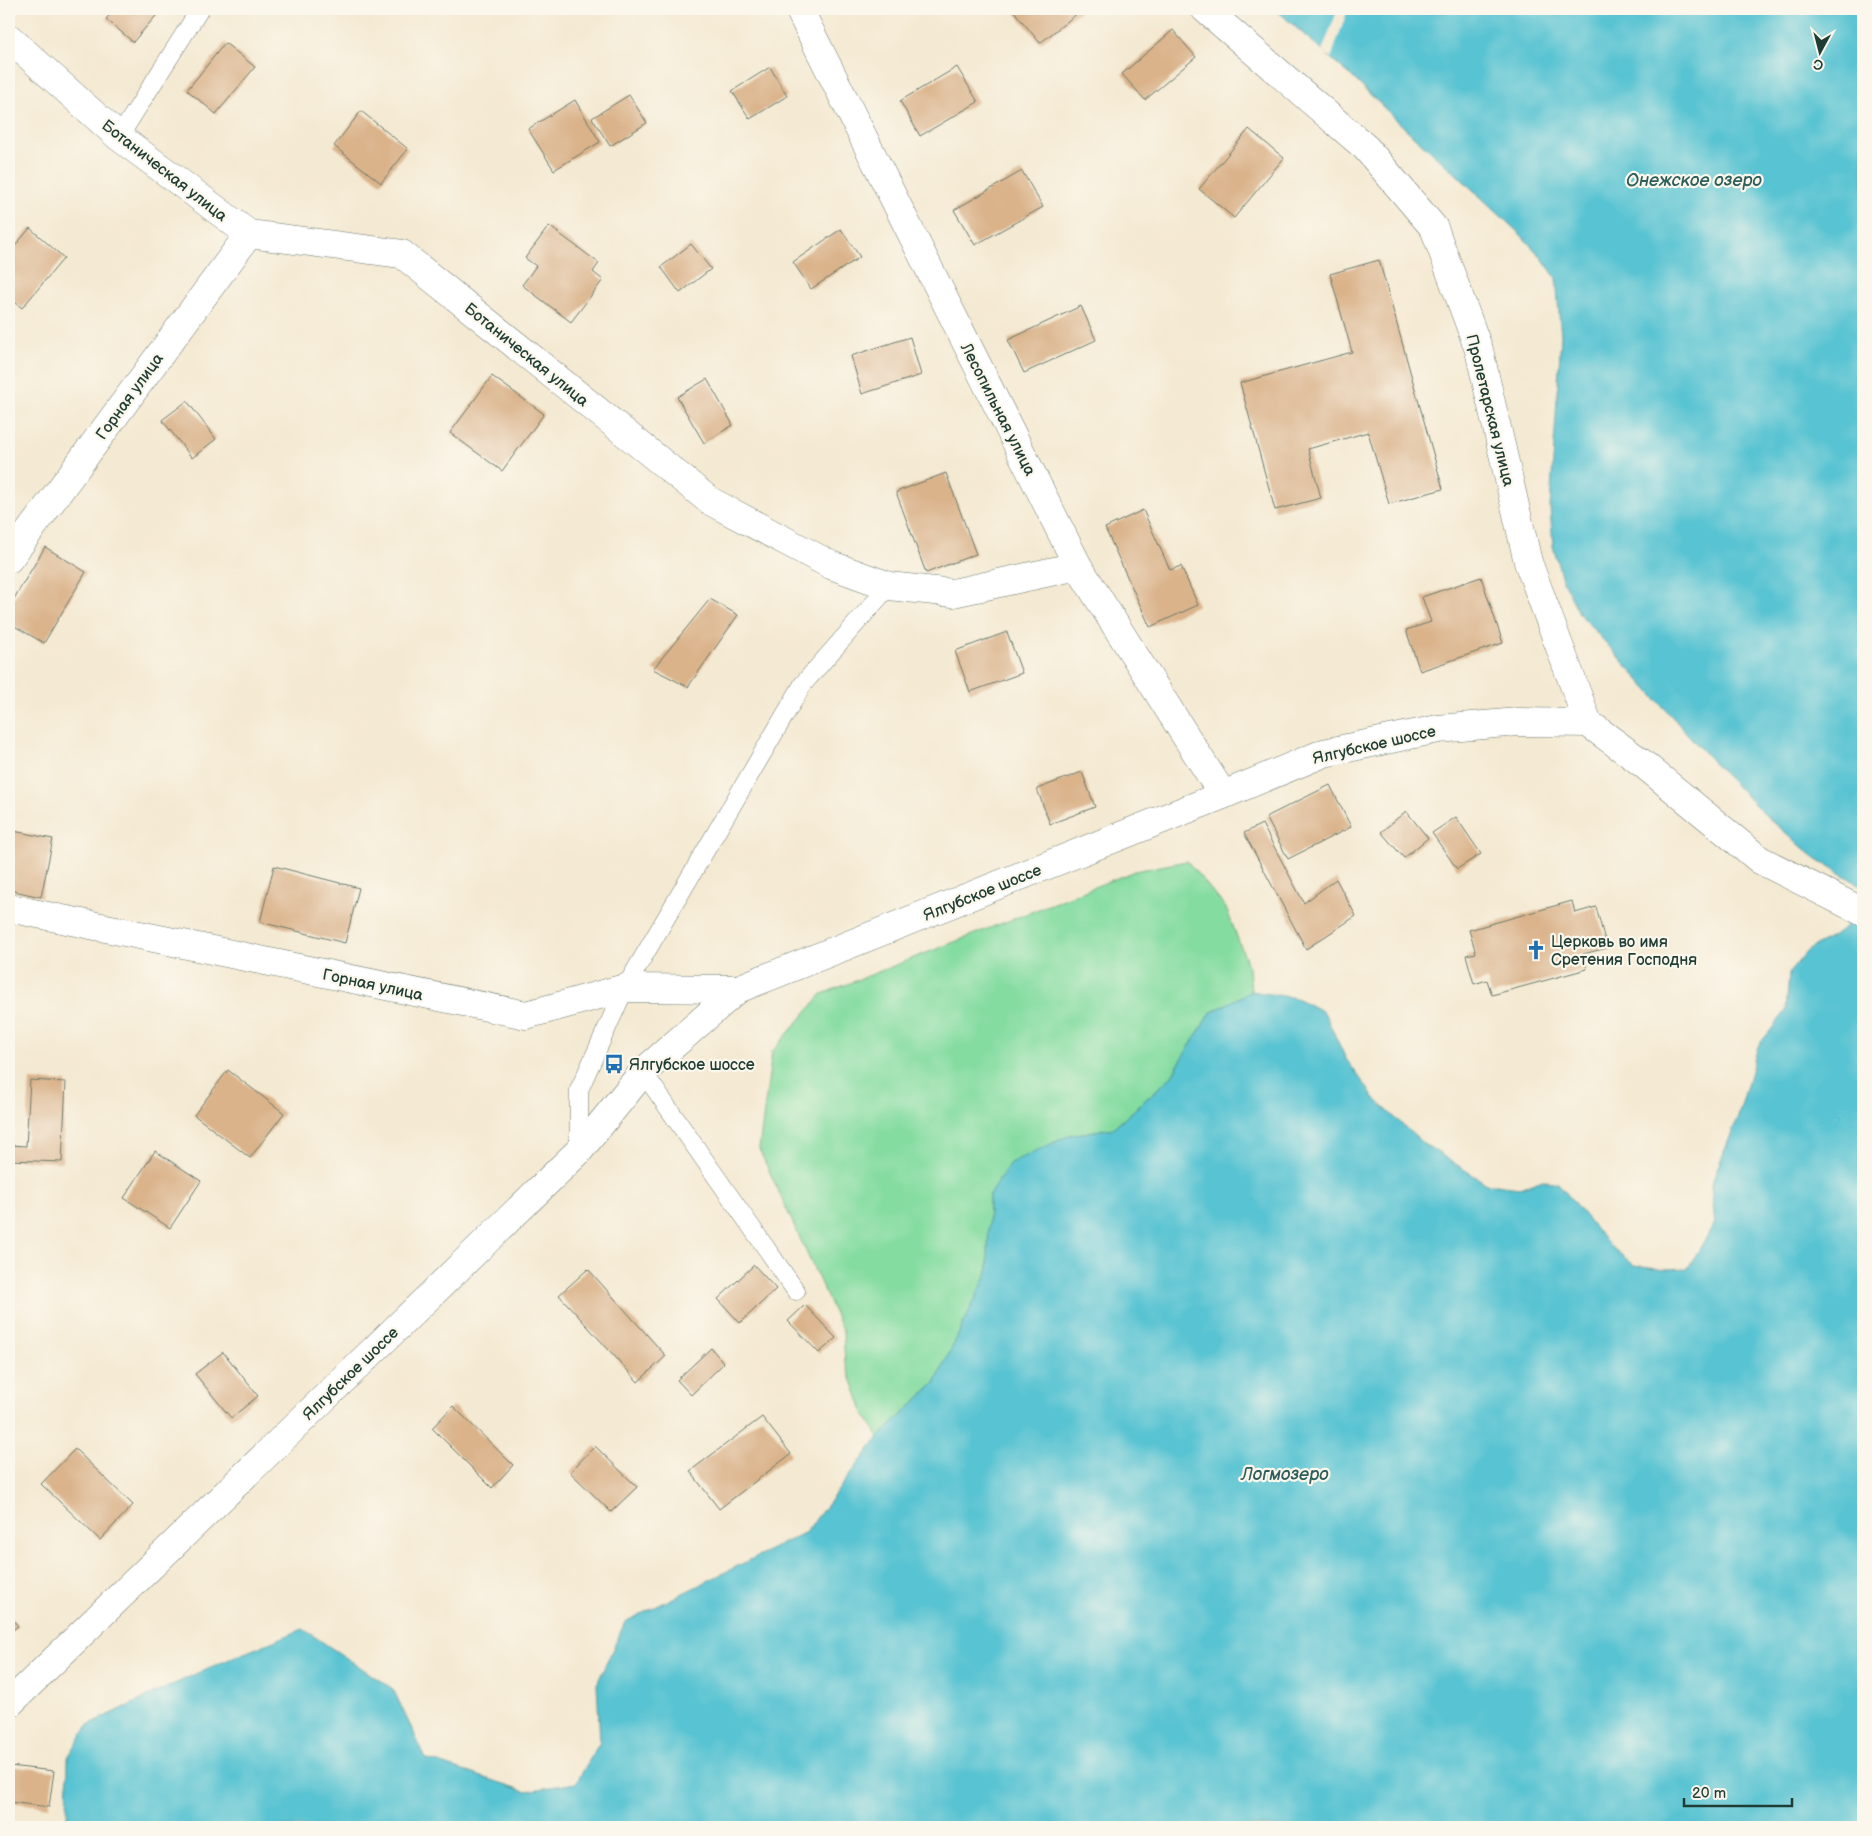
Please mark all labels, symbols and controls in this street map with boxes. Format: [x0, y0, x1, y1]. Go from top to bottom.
north arrow [1794, 28, 1844, 78]
text: С [1812, 55, 1824, 73]
street label: Ботаническая улица [98, 116, 231, 226]
water label: Онежское озеро [1626, 170, 1763, 191]
street label: Ботаническая улица [460, 299, 592, 411]
street label: Пролетарская улица [1461, 332, 1518, 489]
street label: Лесопильная улица [955, 339, 1040, 480]
street label: Горная улица [92, 350, 168, 444]
street label: Ялгубское шоссе [1311, 722, 1438, 769]
street label: Ялгубское шоссе [921, 861, 1044, 926]
place label: Церковь во имя Сретения Господня [1551, 933, 1697, 970]
church icon: Церковь во имя Сретения Господня [1525, 939, 1547, 961]
street label: Горная улица [321, 966, 425, 1005]
bus stop icon: Ялгубское шоссе [603, 1053, 625, 1075]
place label: Ялгубское шоссе [629, 1056, 755, 1075]
street label: Ялгубское шоссе [299, 1324, 403, 1425]
water label: Логмозеро [1240, 1464, 1329, 1485]
scale bar [1684, 1776, 1792, 1808]
text: 20 m [1692, 1784, 1726, 1803]

